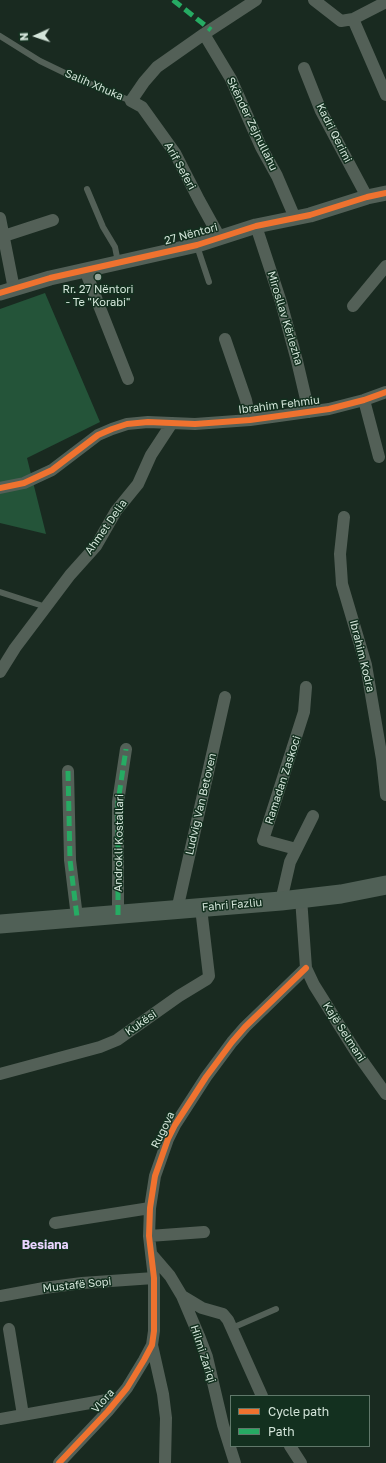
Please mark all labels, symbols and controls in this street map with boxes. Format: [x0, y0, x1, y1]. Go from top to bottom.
north arrow [16, 16, 56, 56]
text: N [17, 32, 30, 41]
street label: Salih Xhuka [63, 67, 125, 103]
street label: Skënder Zejnullahu [224, 75, 280, 173]
street label: Kadri Qerimi [313, 101, 355, 165]
street label: Arif Seferi [162, 140, 198, 192]
street label: 27 Nëntori [163, 221, 219, 247]
street label: Mirosllav Kërlezha [264, 270, 306, 366]
marker: Rr. 27 Nëntori - Te "Korabi" [93, 272, 103, 282]
place label: Rr. 27 Nëntori - Te "Korabi" [62, 283, 134, 309]
street label: Ibrahim Fehmiu [238, 393, 320, 417]
street label: Ahmet Delia [82, 497, 130, 557]
street label: Ibrahim Kodra [347, 619, 377, 693]
street label: Ramadan Zaskoci [262, 734, 304, 826]
street label: Ludvig Van Betoven [183, 752, 219, 856]
street label: Androkli Kostallari [112, 794, 126, 892]
street label: Fahri Fazliu [201, 896, 263, 914]
street label: Kajë Selmani [320, 1000, 368, 1064]
street label: Kukësi [123, 1008, 159, 1038]
street label: Rugova [148, 1110, 178, 1150]
district label: Besiana [22, 1238, 68, 1252]
street label: Mustafë Sopi [42, 1275, 112, 1295]
street label: Hilmi Zariqi [187, 1323, 219, 1385]
street label: Vlora [89, 1386, 117, 1416]
legend [230, 1395, 370, 1447]
text: Cycle path [268, 1404, 329, 1419]
text: Path [268, 1424, 295, 1439]

